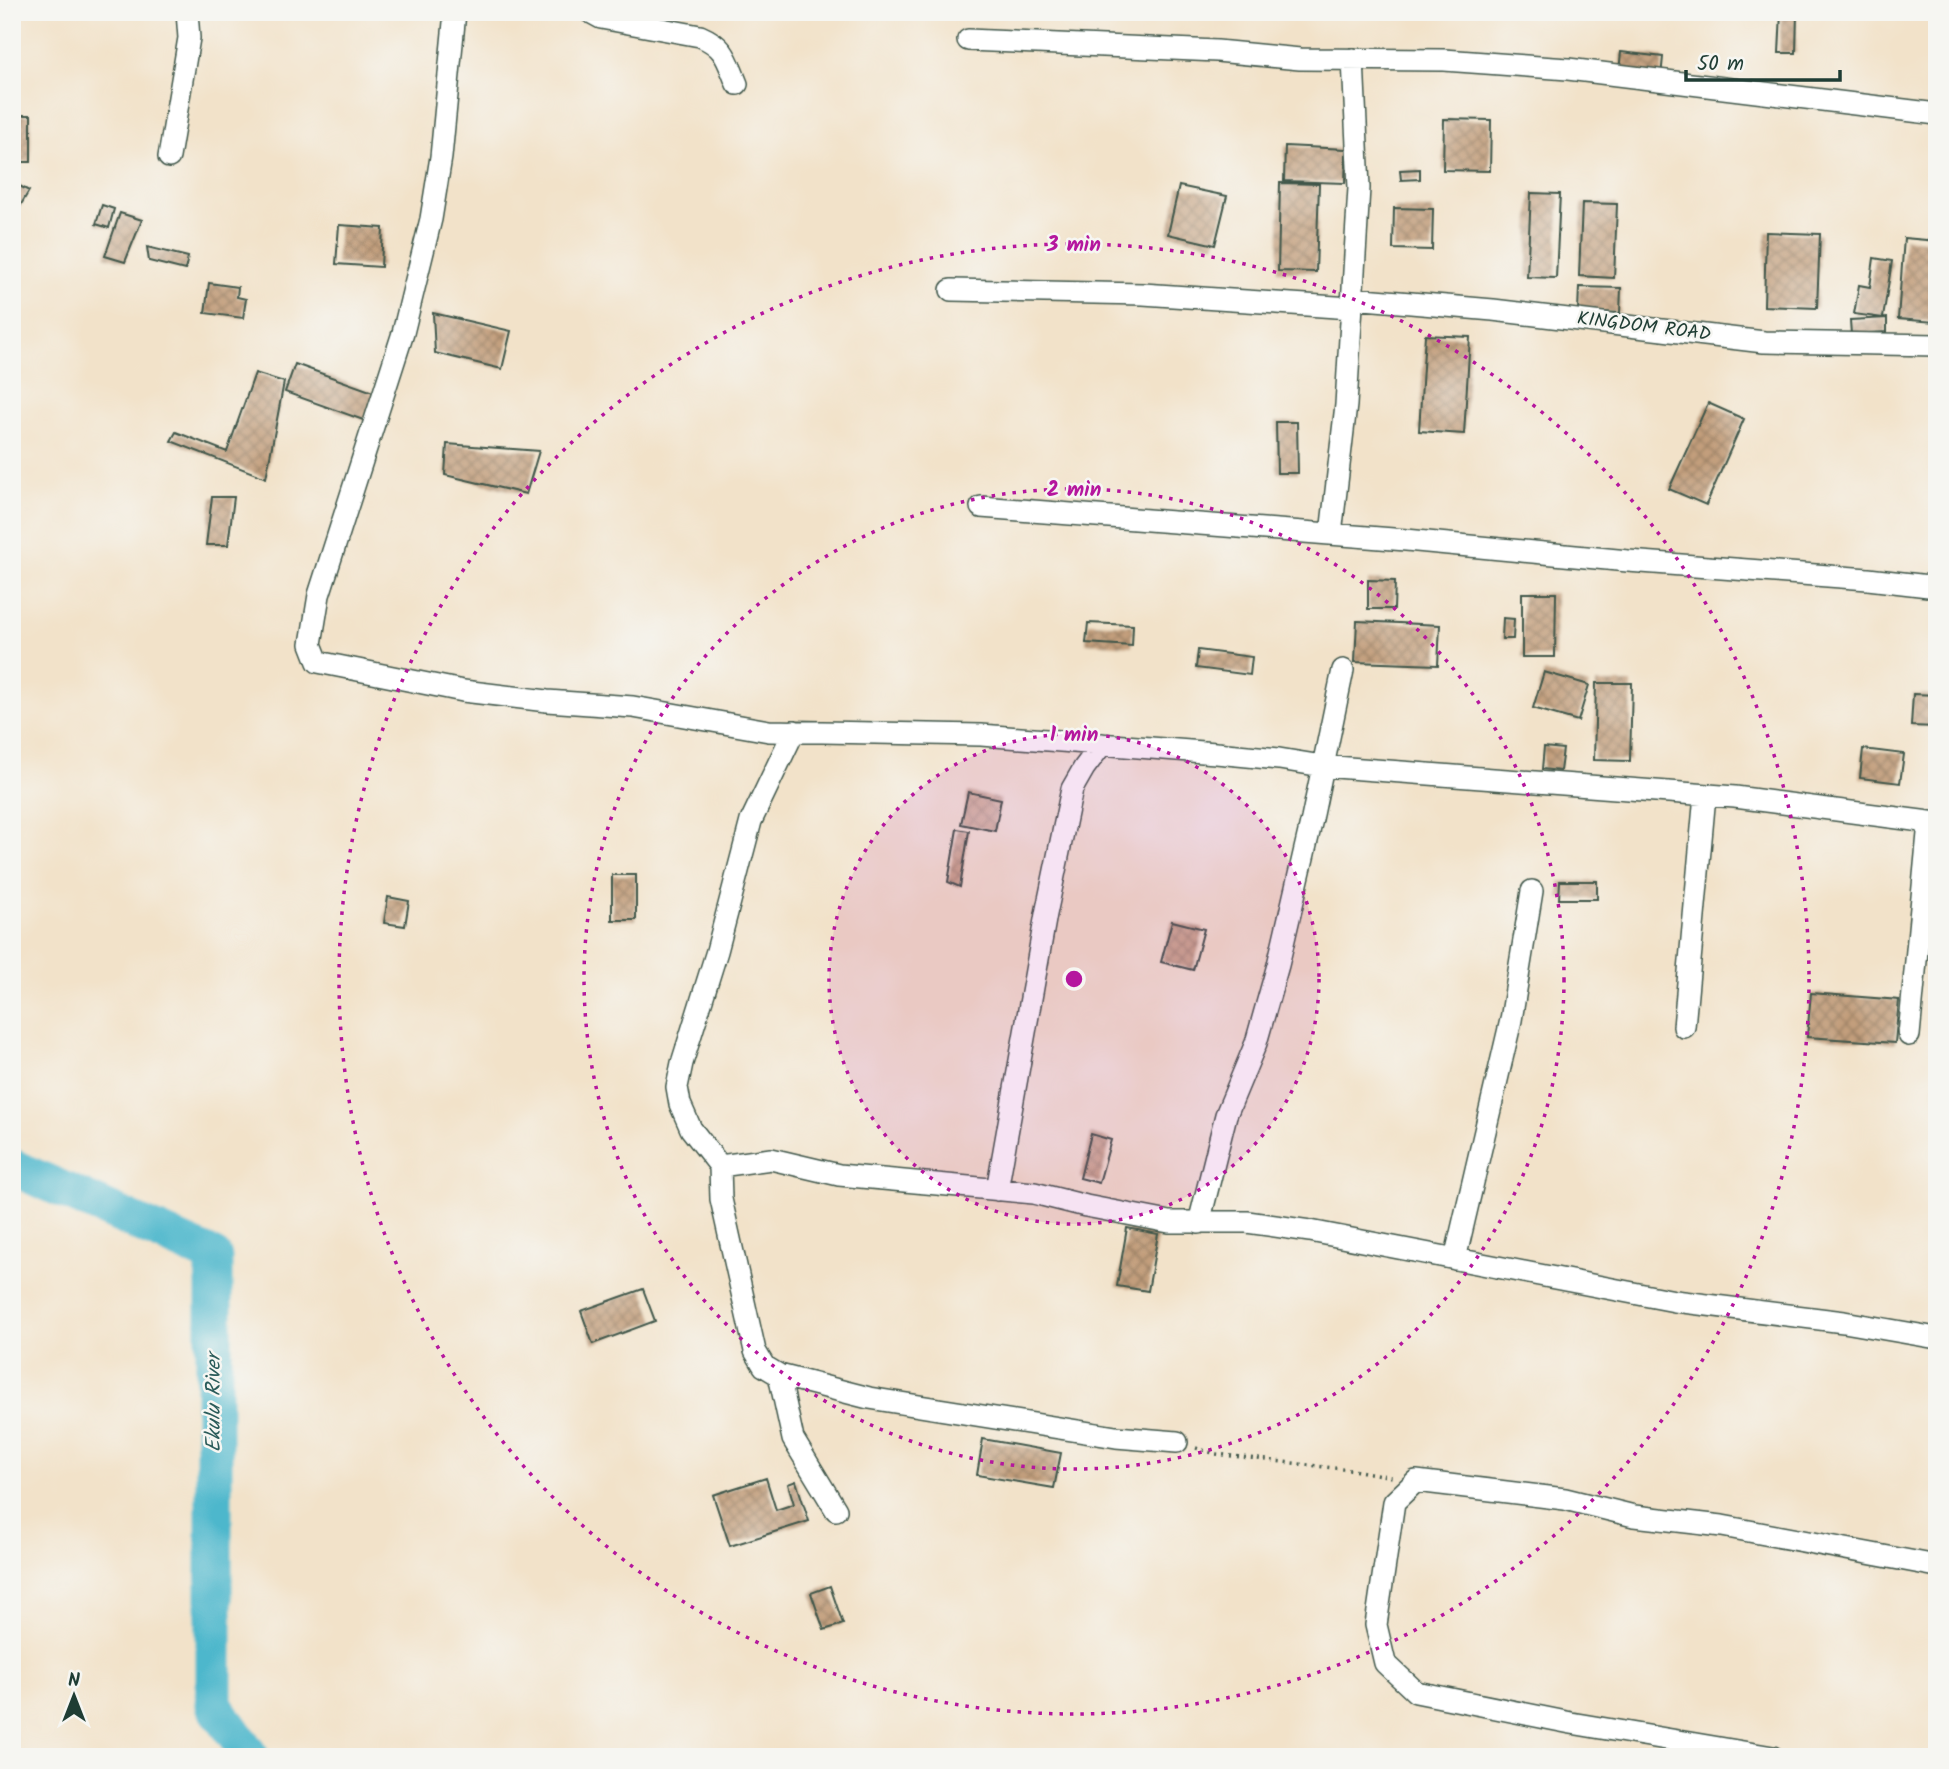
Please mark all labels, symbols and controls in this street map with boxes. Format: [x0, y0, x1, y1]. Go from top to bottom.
scale bar [1686, 38, 1840, 82]
text: 50 m [1697, 48, 1744, 81]
text: 3 min [1046, 229, 1101, 262]
street label: KINGDOM ROAD [1575, 304, 1713, 350]
text: 2 min [1047, 474, 1101, 507]
text: 1 min [1050, 719, 1098, 752]
centre of rings [1062, 967, 1086, 991]
water label: Ekulu River [198, 1350, 231, 1452]
north arrow [38, 1660, 108, 1730]
text: N [68, 1666, 80, 1696]

